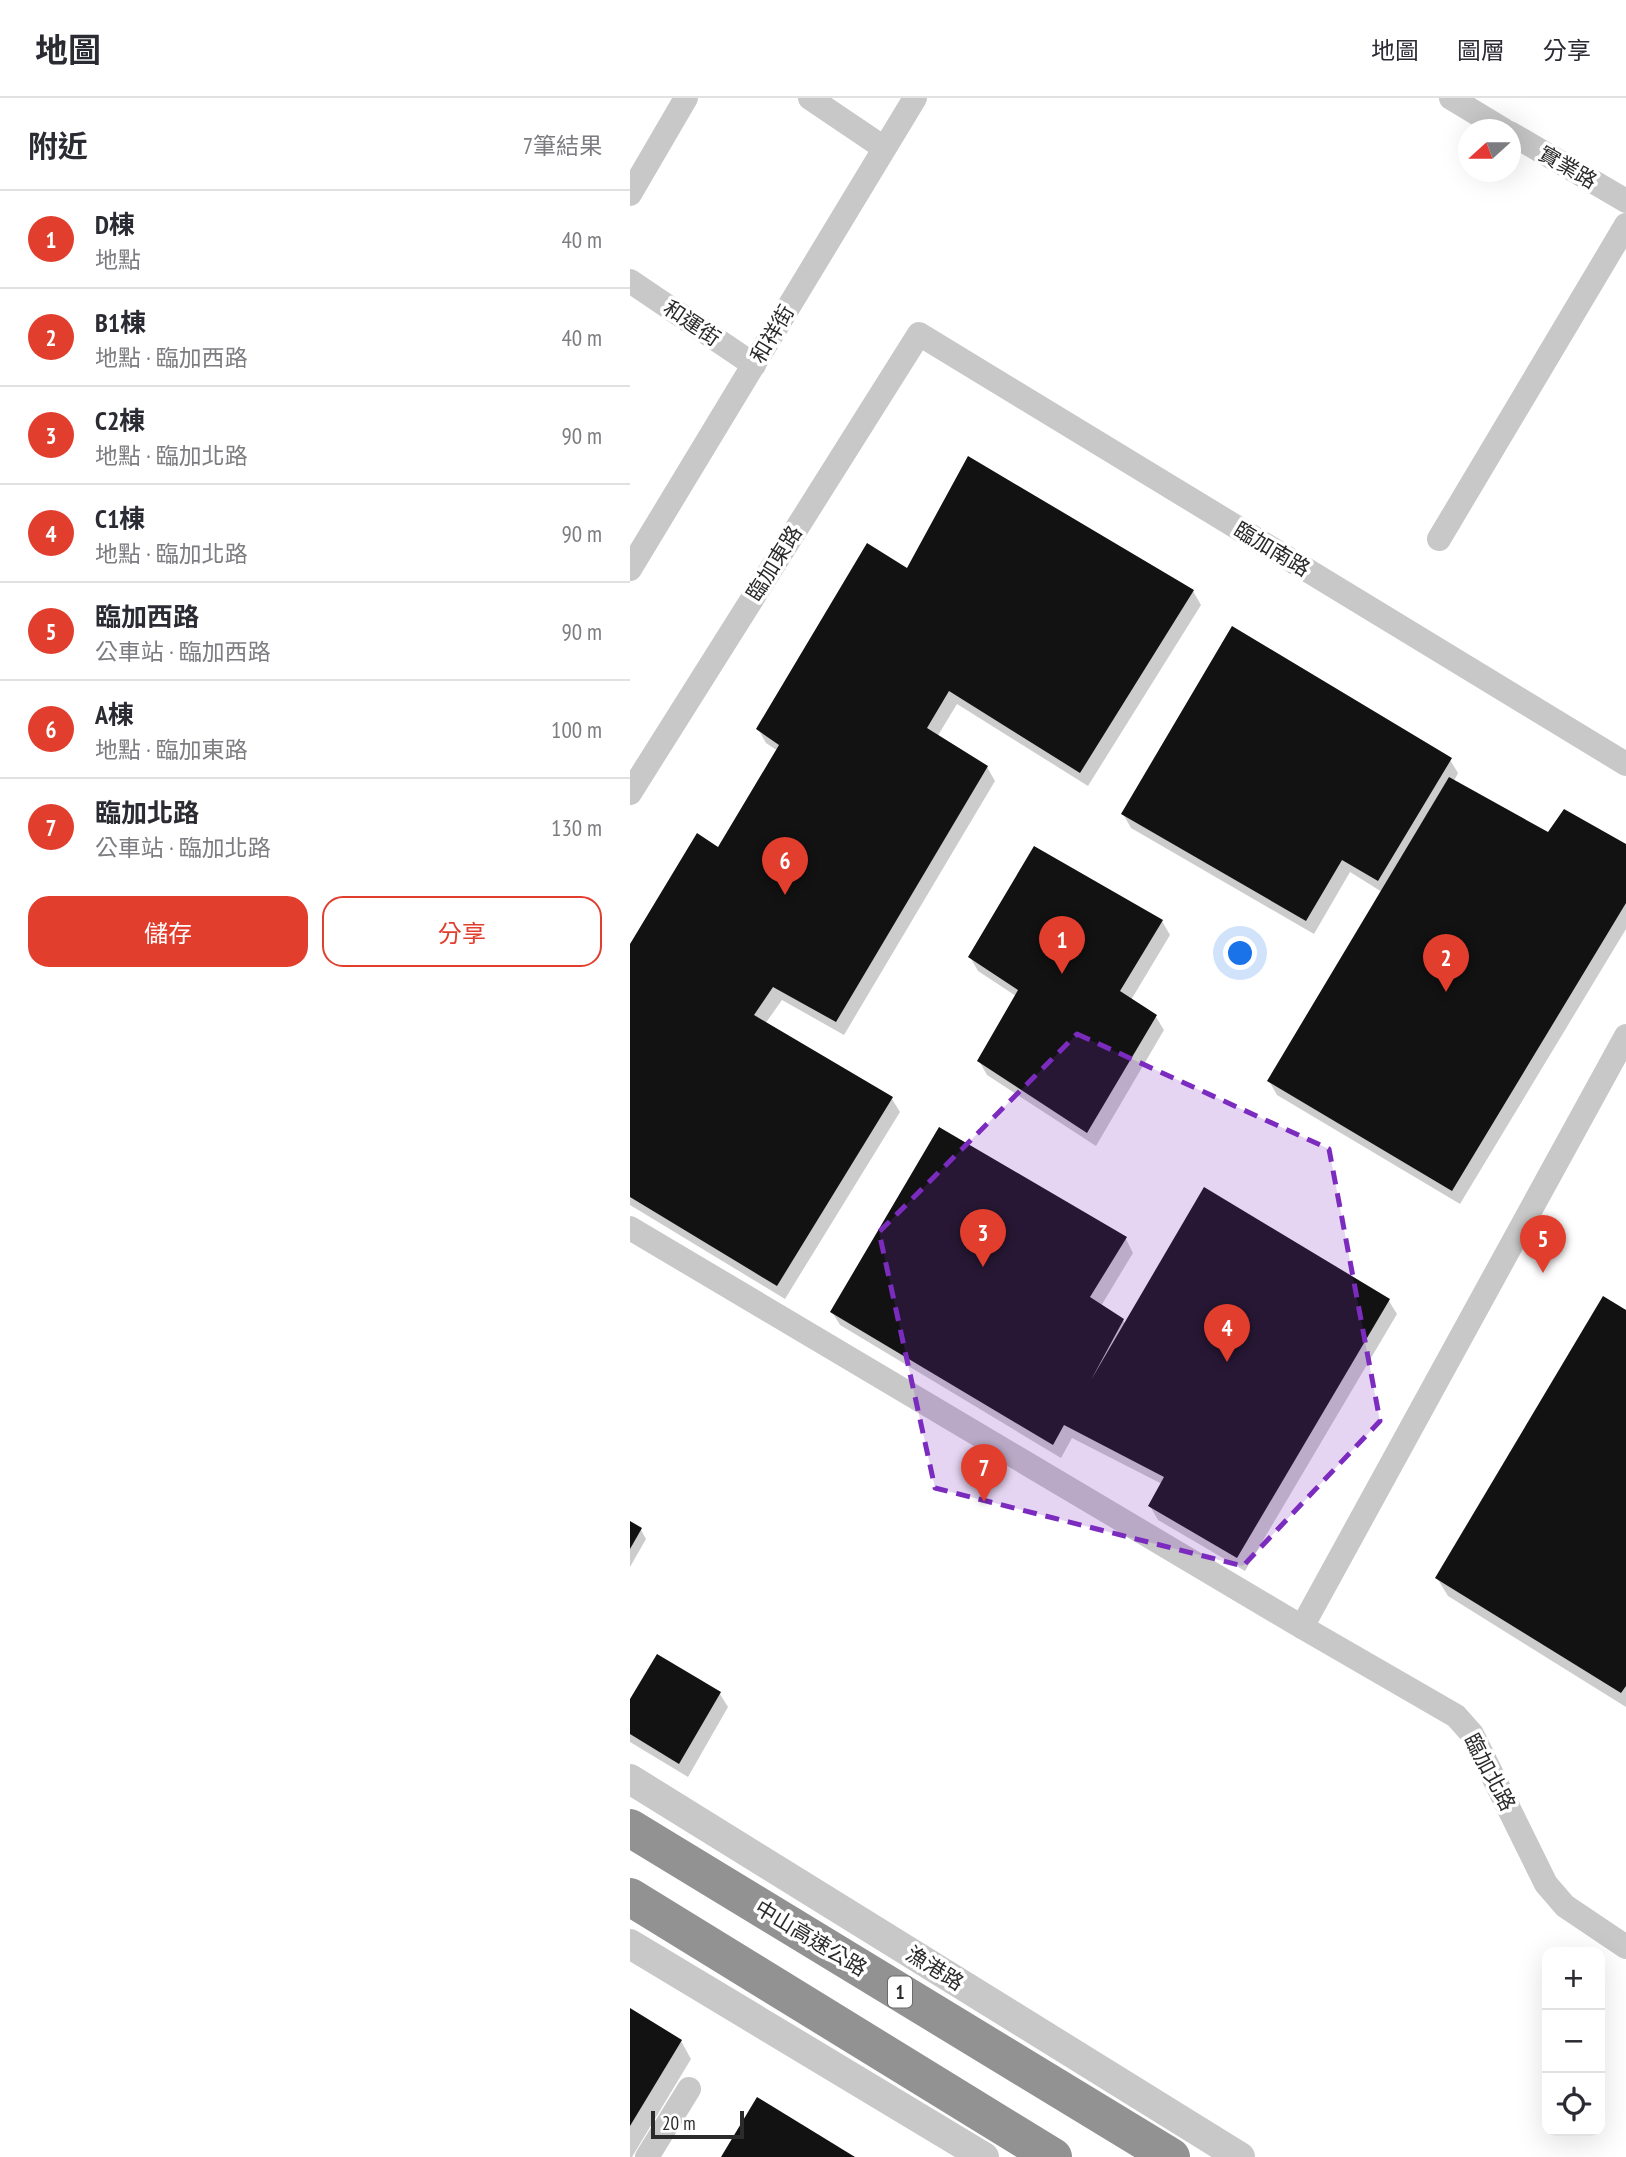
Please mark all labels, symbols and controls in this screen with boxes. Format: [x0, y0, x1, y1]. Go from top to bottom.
text: 地圖 [35, 28, 101, 71]
text: 地圖 [1371, 35, 1419, 66]
text: 圖層 [1457, 35, 1505, 66]
text: 分享 [1543, 35, 1591, 66]
north arrow [1458, 119, 1521, 182]
text: 附近 [28, 126, 88, 165]
text: 7筆結果 [523, 131, 602, 160]
street label: 實業路 [1534, 140, 1602, 194]
text: D棟 [95, 208, 135, 241]
text: 1 [46, 225, 57, 254]
text: 40 m [561, 225, 602, 254]
text: 地點 [95, 245, 141, 274]
street label: 和運街 [658, 294, 726, 352]
street label: 和祥街 [744, 300, 800, 368]
text: B1棟 [95, 306, 146, 339]
text: 2 [46, 323, 57, 352]
text: 40 m [561, 323, 602, 352]
text: 地點 · 臨加西路 [95, 343, 248, 372]
text: C2棟 [95, 404, 145, 437]
text: 3 [46, 421, 57, 450]
text: 90 m [561, 421, 602, 450]
text: 地點 · 臨加北路 [95, 441, 248, 470]
text: C1棟 [95, 502, 145, 535]
street label: 臨加南路 [1229, 516, 1315, 582]
text: 4 [46, 519, 57, 548]
text: 90 m [561, 519, 602, 548]
street label: 臨加東路 [740, 520, 808, 606]
text: 地點 · 臨加北路 [95, 539, 248, 568]
text: 臨加西路 [95, 600, 199, 633]
text: 5 [46, 617, 57, 646]
text: 90 m [561, 617, 602, 646]
text: 公車站 · 臨加西路 [95, 637, 271, 666]
text: A棟 [95, 698, 134, 731]
text: 6 [46, 715, 57, 744]
text: 100 m [551, 715, 602, 744]
text: 地點 · 臨加東路 [95, 735, 248, 764]
text: 臨加北路 [95, 796, 199, 829]
text: 7 [46, 813, 57, 842]
text: 130 m [551, 813, 602, 842]
text: 公車站 · 臨加北路 [95, 833, 271, 862]
pin: 6 [762, 837, 808, 895]
button: 儲存 [28, 896, 308, 967]
button: 分享 [322, 896, 602, 967]
pin: 1 [1039, 916, 1085, 974]
pin: 2 [1423, 934, 1469, 992]
your location [1223, 936, 1257, 970]
pin: 3 [960, 1209, 1006, 1267]
pin: 5 [1520, 1215, 1566, 1273]
pin: 4 [1204, 1304, 1250, 1362]
pin: 7 [961, 1444, 1007, 1502]
street label: 臨加北路 [1458, 1729, 1522, 1815]
street label: 中山高速公路 [750, 1894, 872, 1982]
street label: 漁港路 [901, 1940, 969, 1996]
map controls [1542, 1947, 1605, 2136]
button: + [1542, 1947, 1605, 2010]
road number: 1 [888, 1976, 912, 2008]
button: − [1542, 2010, 1605, 2073]
button: locate [1542, 2073, 1605, 2136]
scale bar [651, 2108, 744, 2140]
text: 20 m [662, 2111, 696, 2135]

